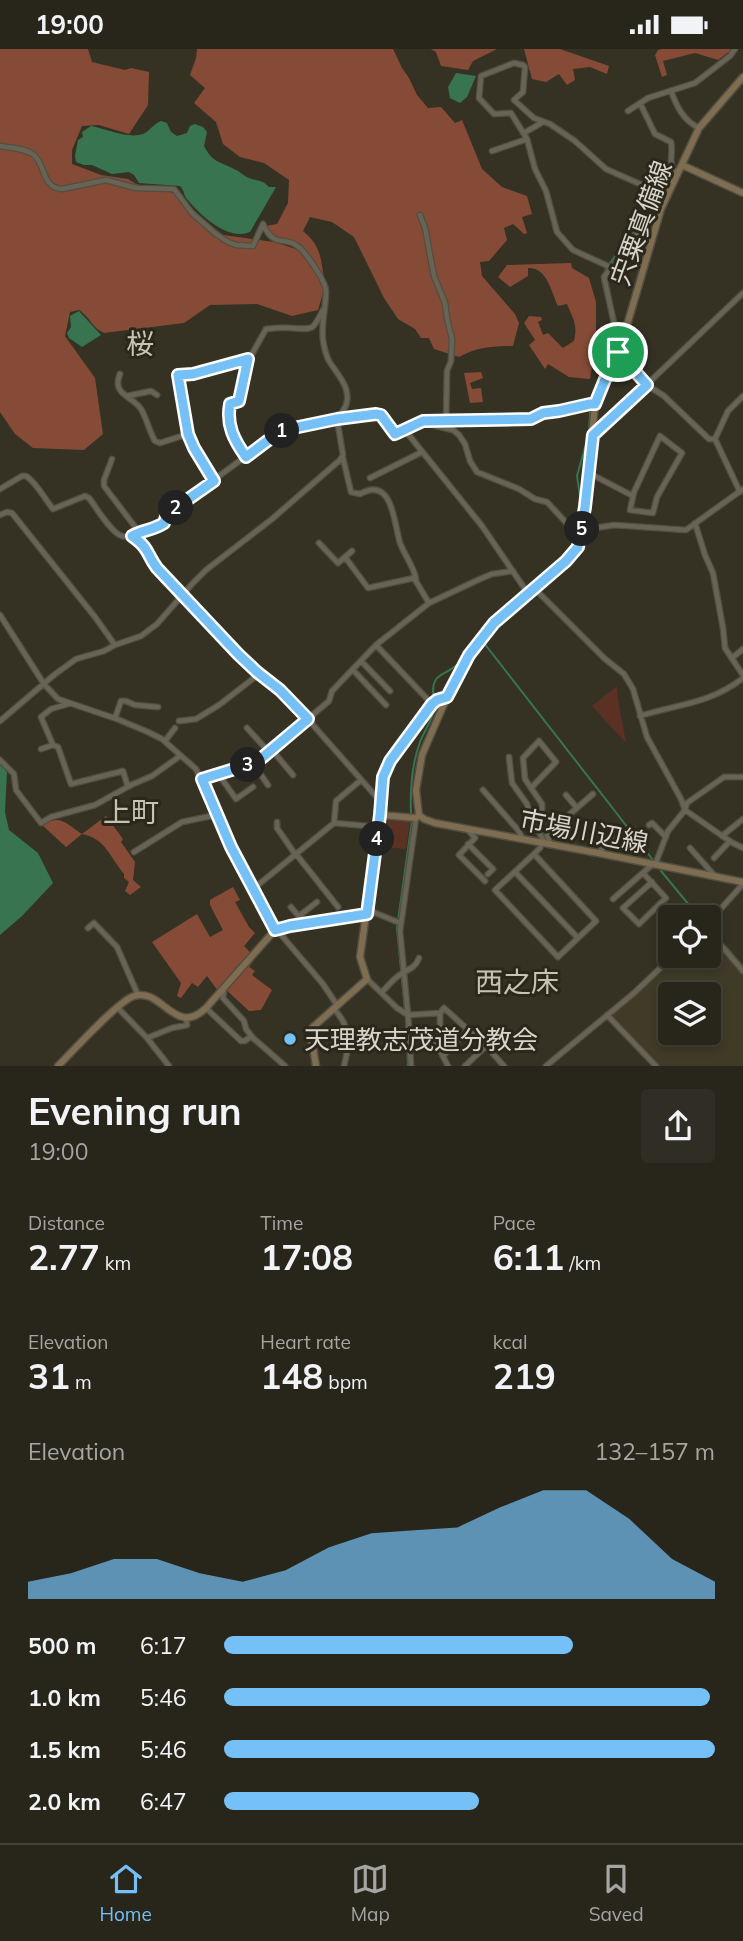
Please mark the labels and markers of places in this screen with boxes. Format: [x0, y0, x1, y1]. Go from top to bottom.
pin [588, 322, 648, 382]
pin: 1 [264, 413, 300, 449]
pin: 2 [158, 491, 194, 525]
pin: 5 [564, 511, 600, 547]
pin: 3 [230, 747, 266, 783]
pin: 4 [360, 821, 394, 857]
place label: 天理教志茂道分教会 [304, 1023, 538, 1056]
marker: 天理教志茂道分教会 [282, 1031, 298, 1047]

